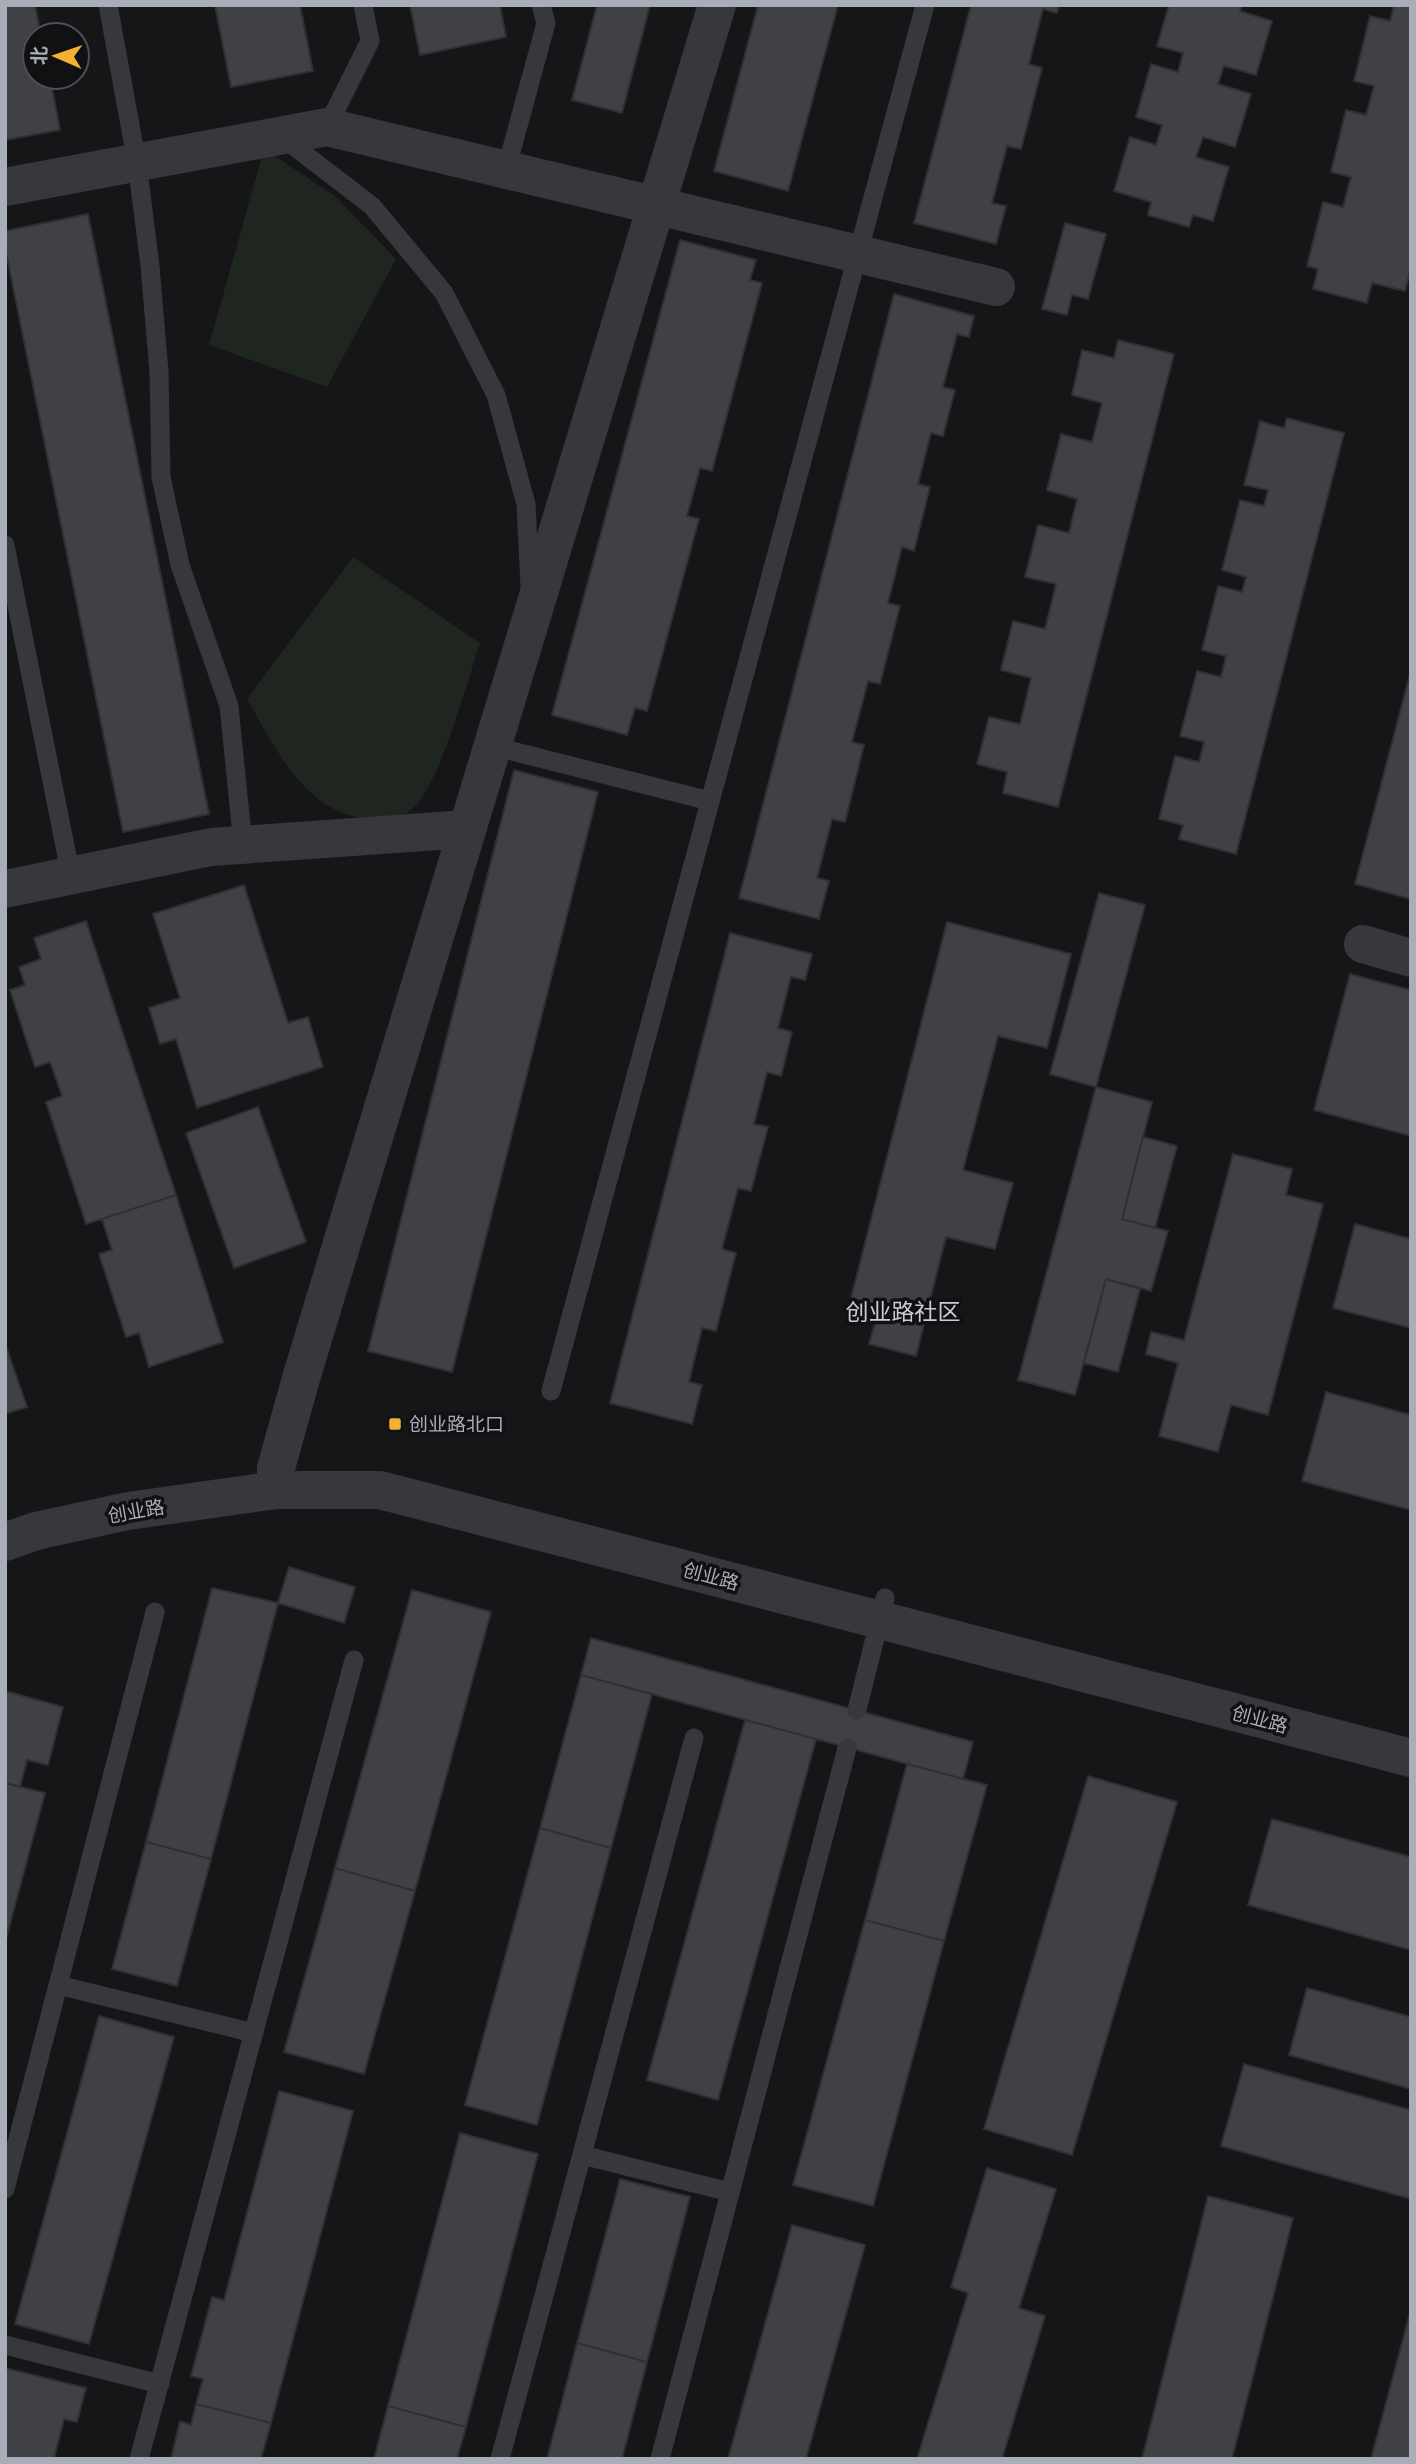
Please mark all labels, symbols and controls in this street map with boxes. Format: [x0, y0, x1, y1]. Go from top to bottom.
north arrow [21, 21, 91, 91]
text: 北 [27, 45, 50, 65]
district label: 创业路社区 [846, 1297, 961, 1325]
place label: 创业路北口 [409, 1412, 504, 1435]
marker: 创业路北口 [387, 1416, 403, 1432]
street label: 创业路 [106, 1494, 166, 1527]
street label: 创业路 [681, 1557, 742, 1594]
street label: 创业路 [1230, 1700, 1291, 1737]

